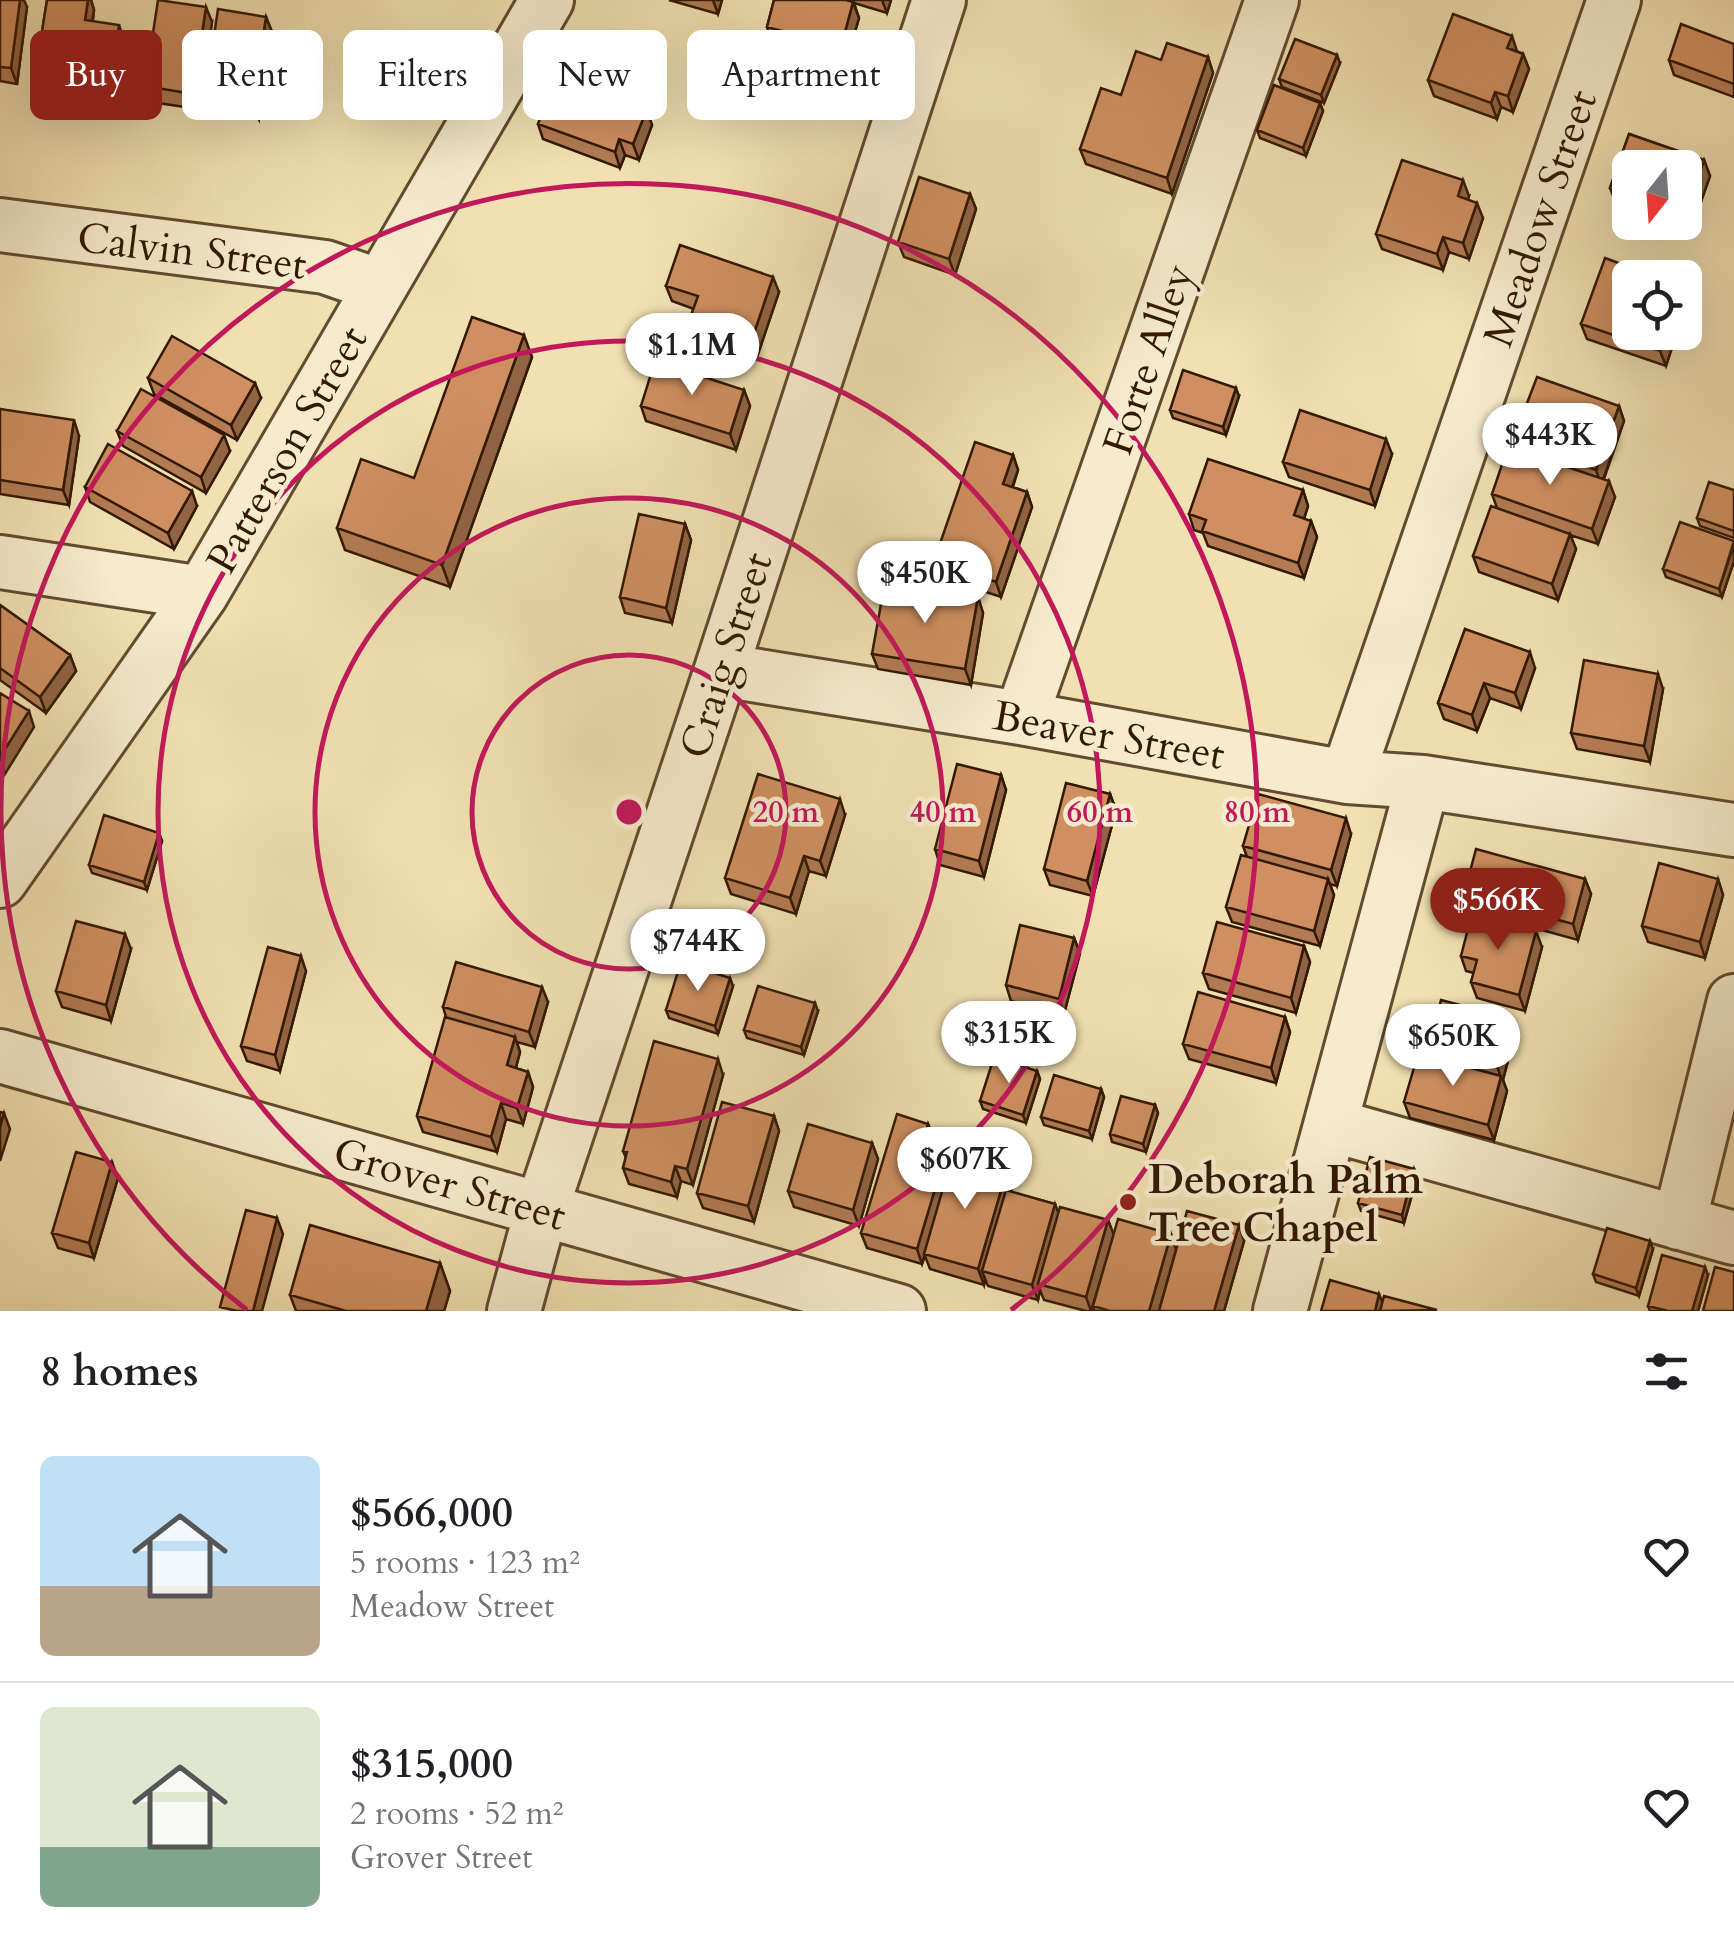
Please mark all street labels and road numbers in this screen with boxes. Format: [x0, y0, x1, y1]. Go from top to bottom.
street label: Meadow Street [1470, 83, 1611, 354]
street label: Calvin Street [74, 209, 310, 294]
street label: Forte Alley [1089, 257, 1208, 462]
street label: Patterson Street [193, 316, 381, 584]
street label: Craig Street [666, 545, 786, 766]
street label: Beaver Street [989, 687, 1229, 784]
street label: Grover Street [327, 1124, 572, 1245]

